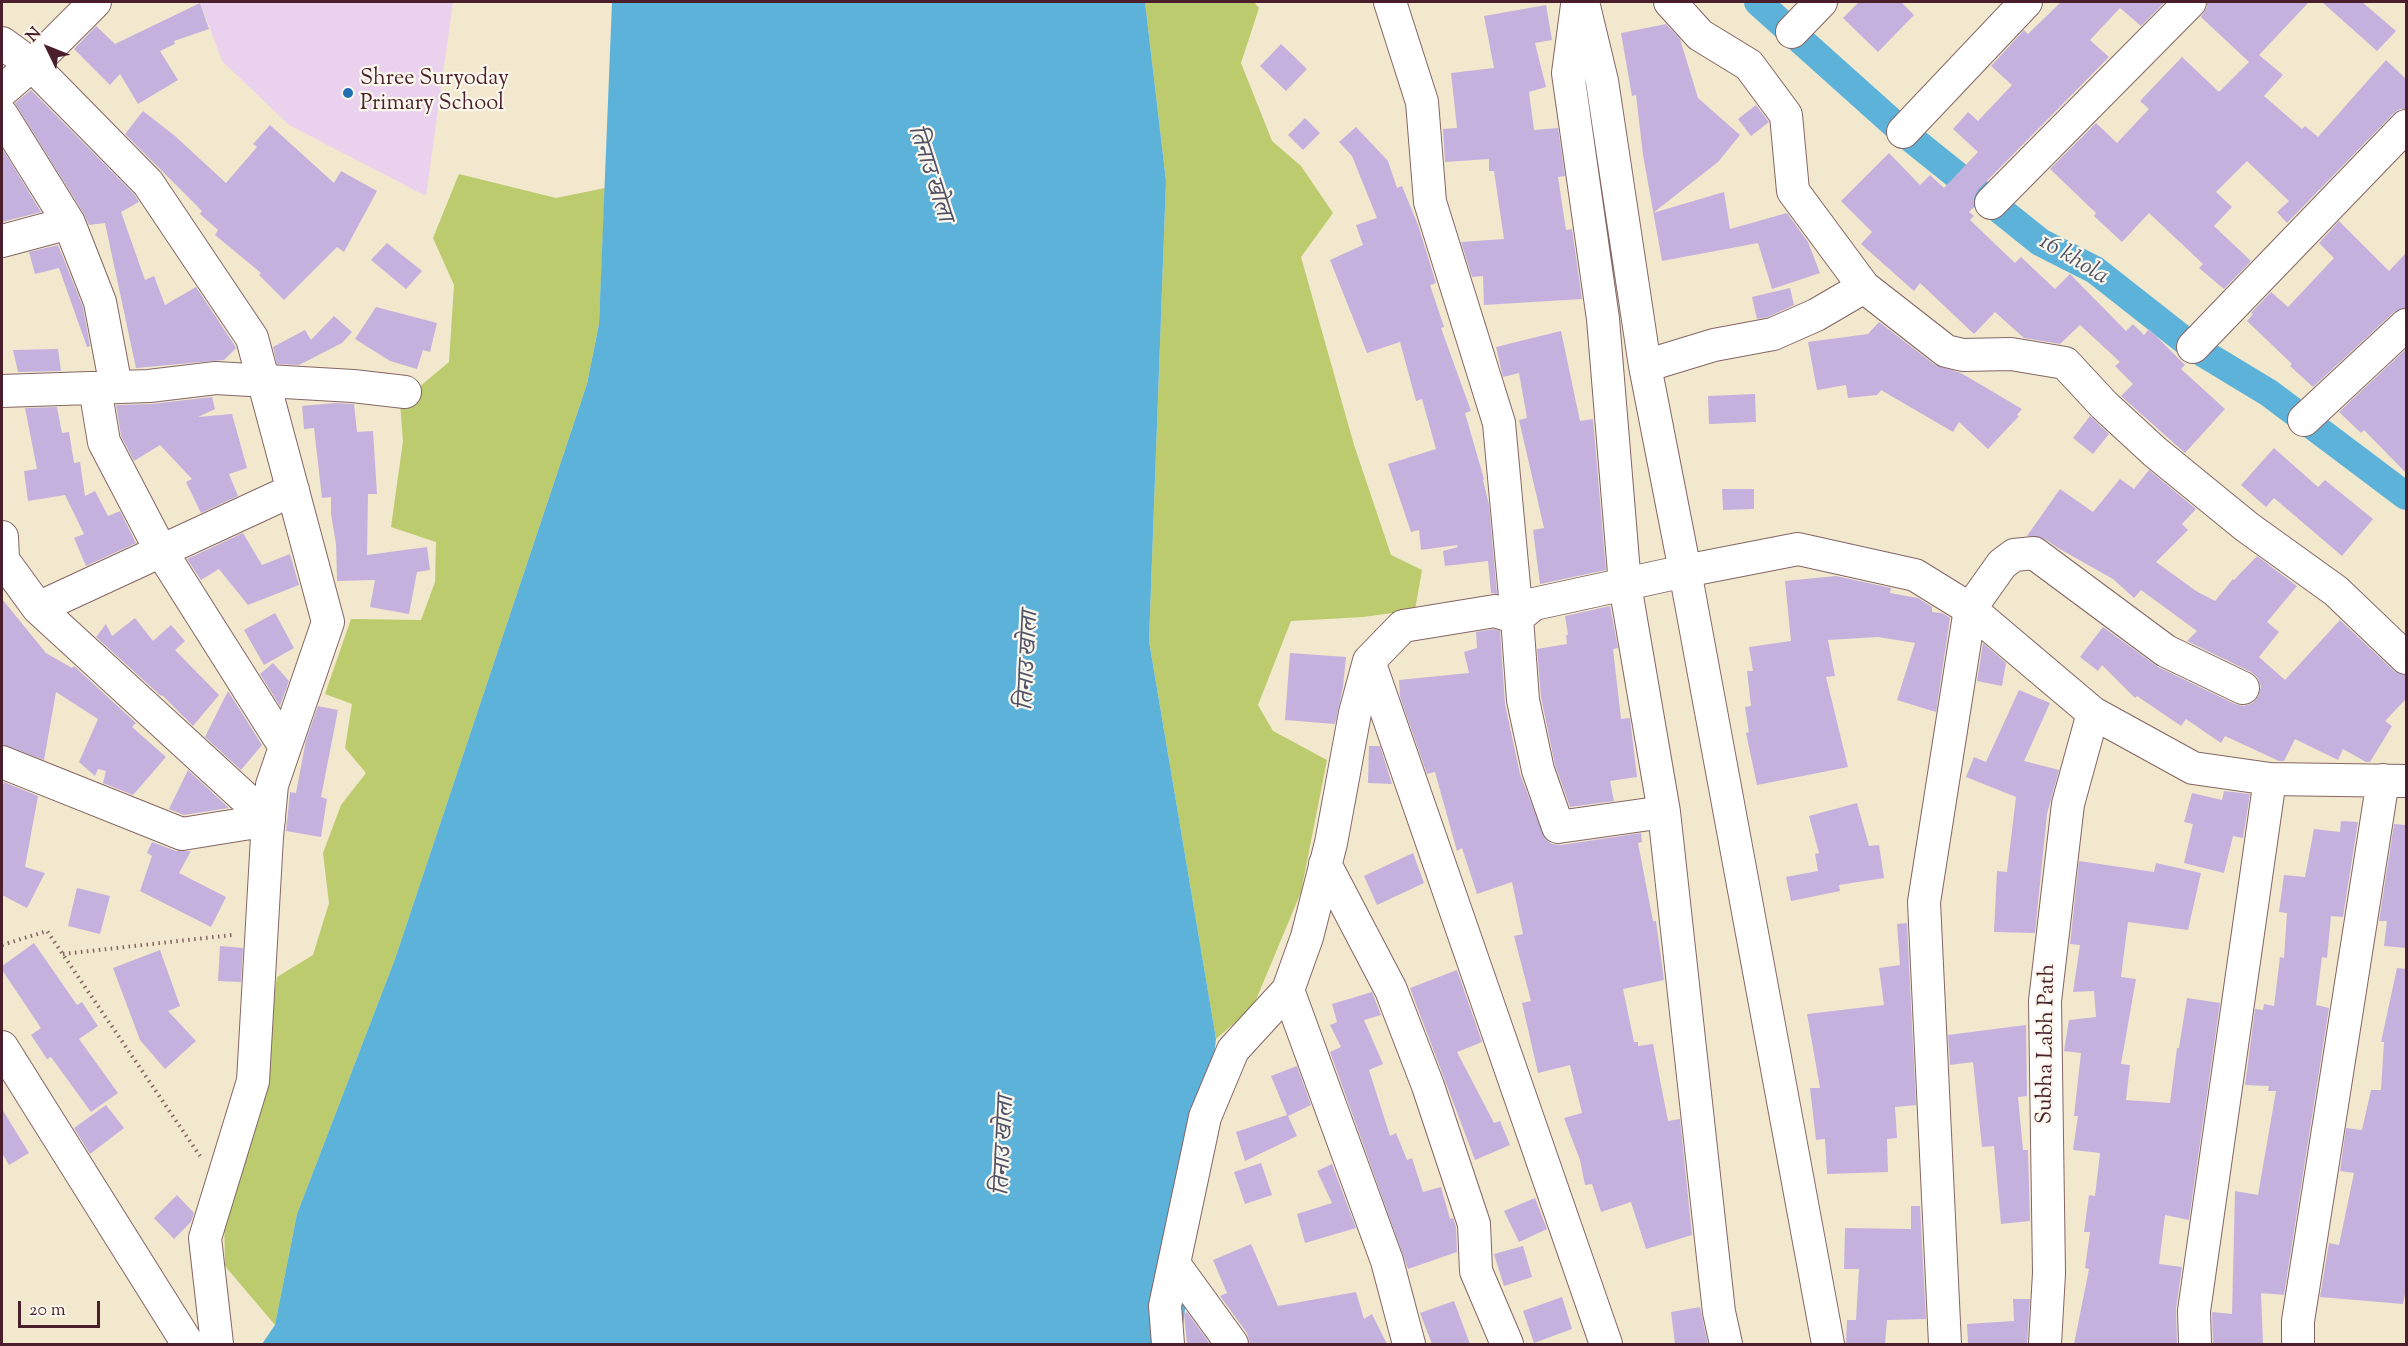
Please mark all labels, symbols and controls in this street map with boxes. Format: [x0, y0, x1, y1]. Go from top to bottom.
north arrow [18, 18, 78, 78]
text: N [22, 23, 47, 48]
place label: Shree Suryoday Primary School [360, 67, 509, 118]
marker: Shree Suryoday Primary School [341, 86, 355, 100]
water label: तिनाउ खोला [899, 122, 957, 226]
water label: 16 khola [2033, 229, 2113, 293]
water label: तिनाउ खोला [1013, 611, 1047, 711]
street label: Subha Labh Path [2033, 964, 2063, 1124]
water label: तिनाउ खोला [989, 1096, 1023, 1196]
scale bar [21, 1289, 104, 1327]
text: 20 m [29, 1298, 66, 1324]

